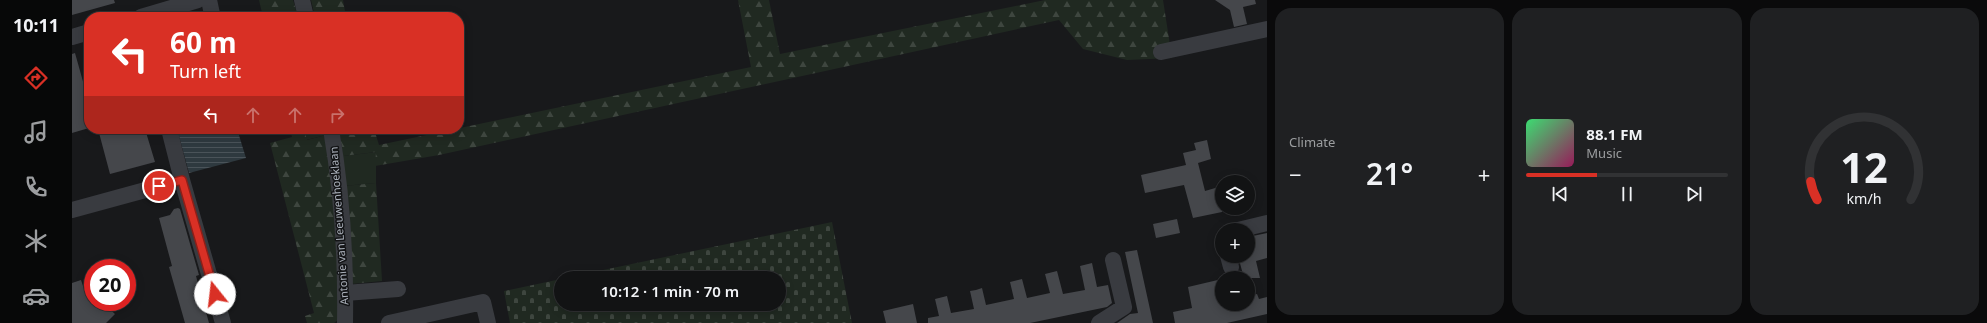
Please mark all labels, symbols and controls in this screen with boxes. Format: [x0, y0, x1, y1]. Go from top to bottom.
text: 10:11 [13, 13, 59, 37]
text: 60 m [170, 23, 237, 61]
icon: left [104, 28, 156, 80]
text: Turn left [170, 59, 241, 83]
icon: directions [22, 64, 50, 92]
icon: left [200, 104, 222, 126]
icon: ahead [242, 104, 264, 126]
icon: ahead [284, 104, 306, 126]
icon: right [326, 104, 348, 126]
icon: music [22, 118, 50, 146]
text: 88.1 FM [1586, 124, 1643, 144]
text: Climate [1289, 133, 1335, 151]
text: 12 [1841, 138, 1888, 194]
text: Music [1586, 144, 1622, 162]
street label: Antonie van Leeuwenhoeklaan [325, 146, 352, 306]
text: 21° [1366, 153, 1413, 194]
text: − [1289, 159, 1302, 189]
text: + [1478, 159, 1490, 189]
pin [142, 169, 176, 203]
icon: phone [22, 173, 50, 201]
icon: arrive [148, 175, 170, 197]
map controls [1215, 175, 1255, 311]
button: layers [1215, 175, 1255, 215]
icon: previous [1549, 183, 1571, 205]
icon: pause [1616, 183, 1638, 205]
icon: next [1683, 183, 1705, 205]
text: km/h [1847, 188, 1882, 207]
button: + [1215, 223, 1255, 263]
icon: climate [22, 227, 50, 255]
speed limit sign: 20 [84, 259, 136, 311]
button: − [1215, 271, 1255, 311]
position arrow [194, 273, 236, 315]
text: 10:12 · 1 min · 70 m [601, 281, 739, 301]
icon: car [22, 282, 50, 310]

